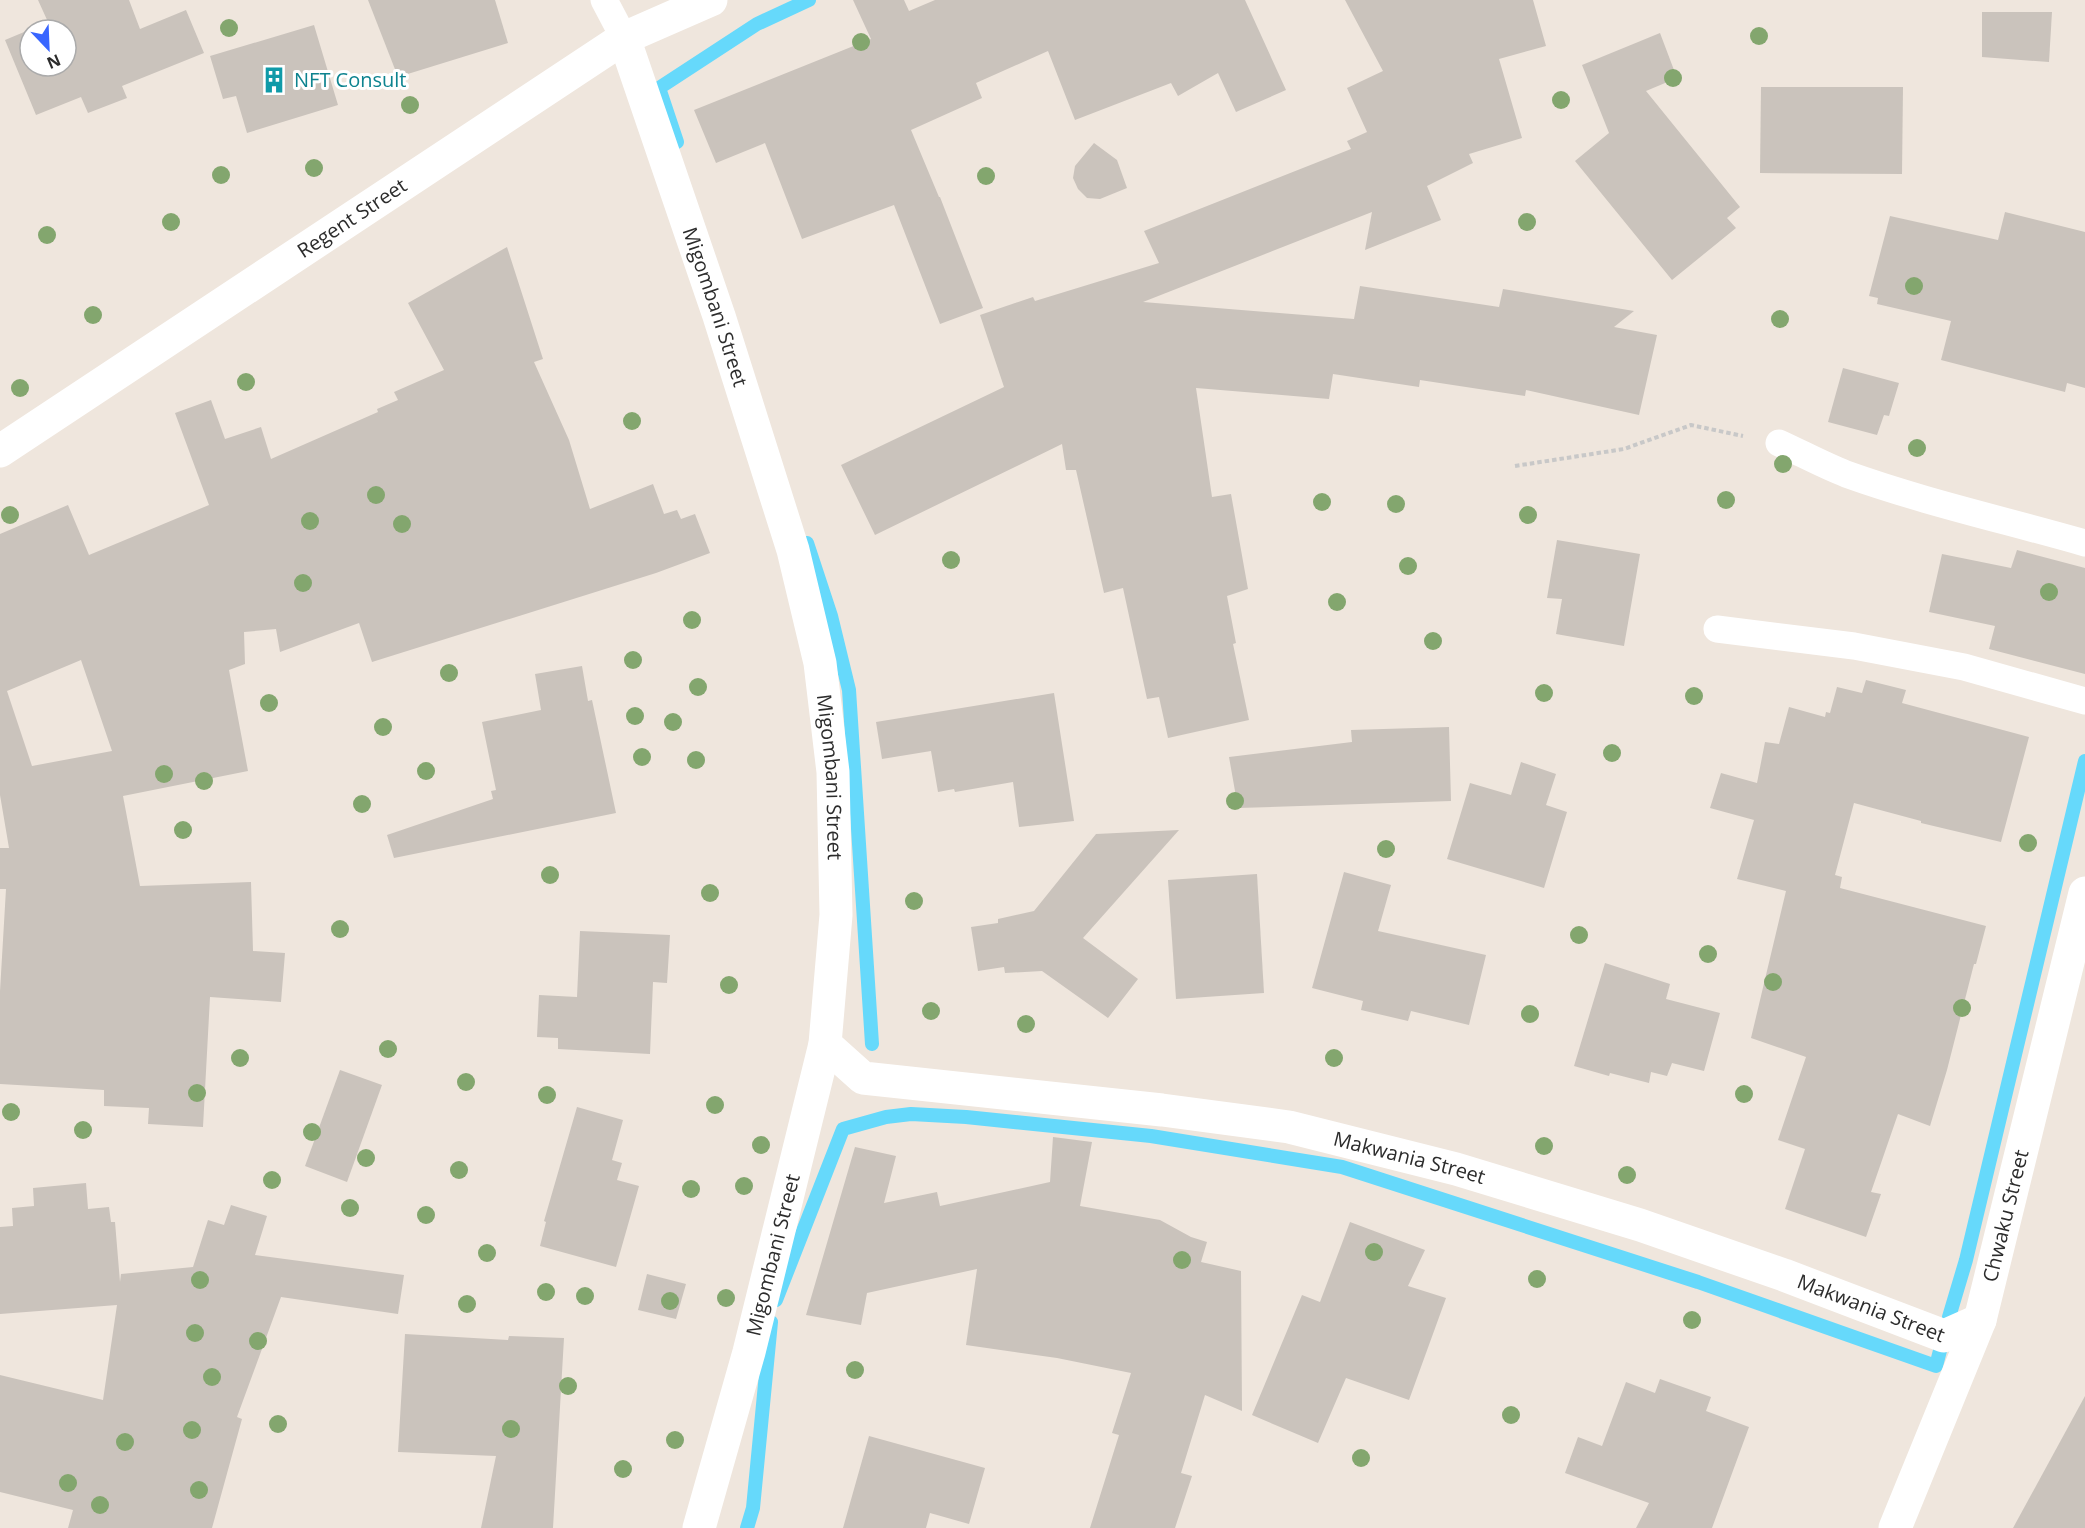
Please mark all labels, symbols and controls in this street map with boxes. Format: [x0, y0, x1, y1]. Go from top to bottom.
north arrow [18, 18, 78, 78]
text: N [44, 49, 64, 74]
building icon: NFT Consult [259, 65, 289, 95]
place label: NFT Consult [294, 66, 406, 93]
street label: Regent Street [292, 172, 412, 264]
street label: Migombani Street [677, 224, 754, 390]
street label: Migombani Street [811, 693, 849, 860]
street label: Makwania Street [1331, 1125, 1489, 1190]
street label: Chwaku Street [1976, 1147, 2034, 1285]
street label: Migombani Street [739, 1171, 806, 1339]
street label: Makwania Street [1794, 1267, 1949, 1348]

